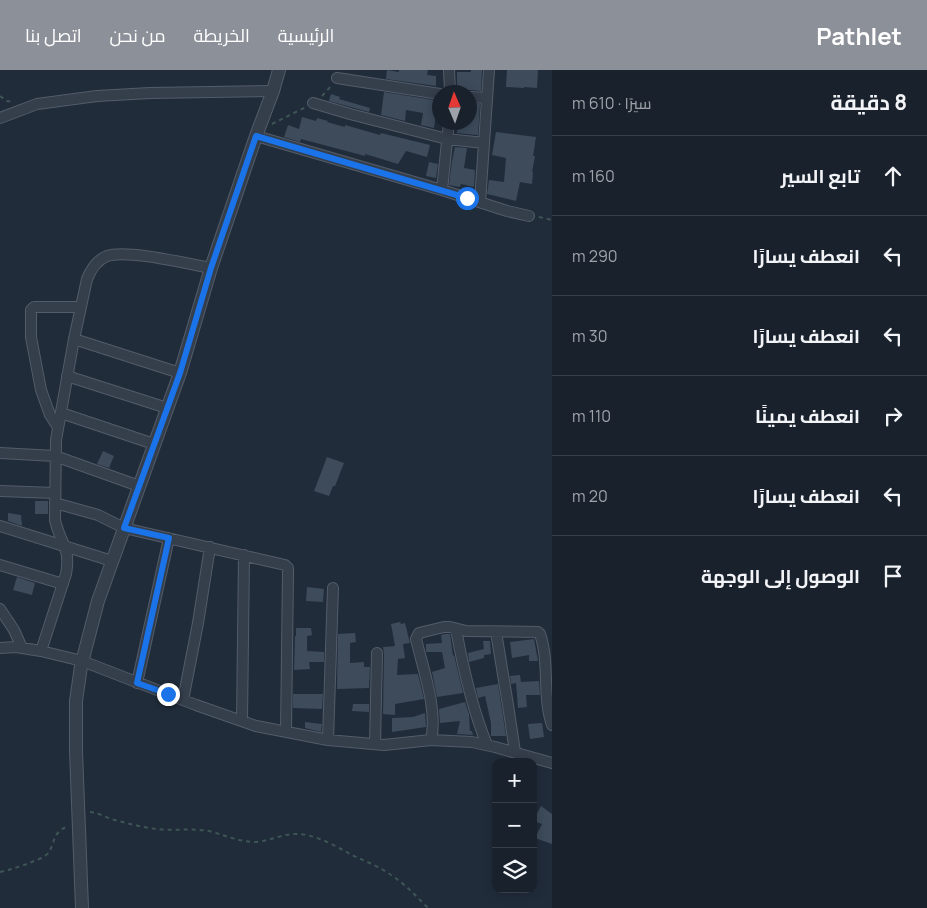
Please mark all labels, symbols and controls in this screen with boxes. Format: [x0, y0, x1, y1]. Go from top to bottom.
text: Pathlet [816, 19, 902, 52]
text: اتصل بنا [25, 23, 82, 47]
text: من نحن [110, 23, 166, 47]
text: الخريطة [194, 23, 250, 47]
text: الرئيسية [278, 23, 334, 47]
north arrow [432, 85, 477, 130]
text: 8 دقيقة [831, 88, 907, 116]
text: سيرًا · 610 m [572, 92, 652, 114]
icon: ahead [879, 162, 907, 190]
text: تابع السير [781, 163, 860, 189]
text: 160 m [572, 165, 615, 187]
route start [456, 187, 479, 210]
icon: left [879, 242, 907, 270]
text: انعطف يسارًا [753, 243, 860, 269]
text: 290 m [572, 245, 618, 267]
icon: left [879, 322, 907, 350]
text: انعطف يسارًا [753, 323, 860, 349]
text: 30 m [572, 325, 607, 347]
icon: right [879, 402, 907, 430]
text: انعطف يمينًا [755, 403, 860, 429]
text: 110 m [572, 405, 611, 427]
icon: left [879, 482, 907, 510]
text: انعطف يسارًا [753, 483, 860, 509]
text: 20 m [572, 485, 608, 507]
icon: arrive [879, 562, 907, 590]
text: الوصول إلى الوجهة [701, 563, 860, 589]
route end [157, 683, 180, 706]
map controls [492, 758, 537, 893]
button: + [492, 758, 537, 803]
button: − [492, 803, 537, 848]
button: layers [492, 848, 537, 893]

